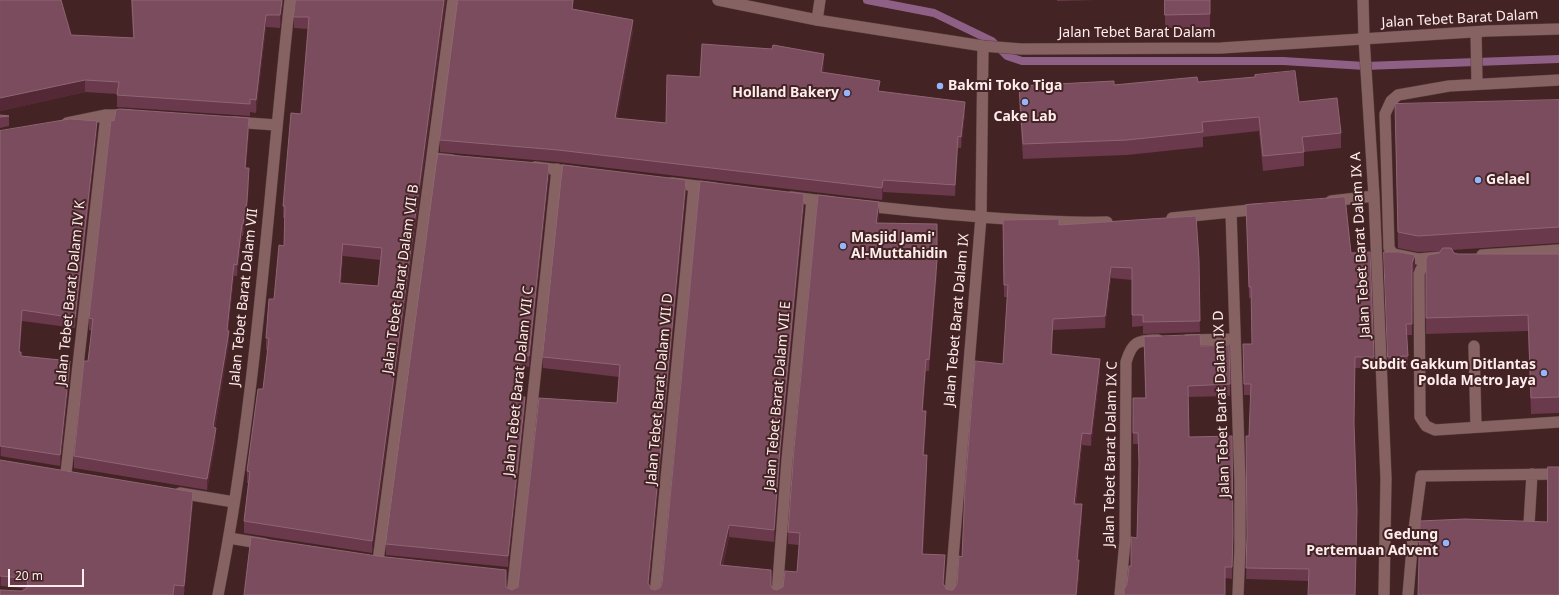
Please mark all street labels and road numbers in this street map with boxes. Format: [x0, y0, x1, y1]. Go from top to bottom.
street label: Jalan Tebet Barat Dalam [1381, 7, 1539, 31]
street label: Jalan Tebet Barat Dalam [1059, 25, 1215, 41]
street label: Jalan Tebet Barat Dalam IX A [1348, 152, 1374, 338]
street label: Jalan Tebet Barat Dalam VII B [379, 183, 423, 375]
street label: Jalan Tebet Barat Dalam IV K [53, 200, 89, 386]
street label: Jalan Tebet Barat Dalam VII [226, 207, 262, 387]
street label: Jalan Tebet Barat Dalam IX [941, 233, 973, 407]
street label: Jalan Tebet Barat Dalam VII C [501, 285, 537, 477]
street label: Jalan Tebet Barat Dalam VII D [643, 292, 677, 486]
street label: Jalan Tebet Barat Dalam VII E [761, 301, 795, 491]
street label: Jalan Tebet Barat Dalam IX D [1210, 310, 1234, 498]
street label: Jalan Tebet Barat Dalam IX C [1101, 361, 1121, 547]

